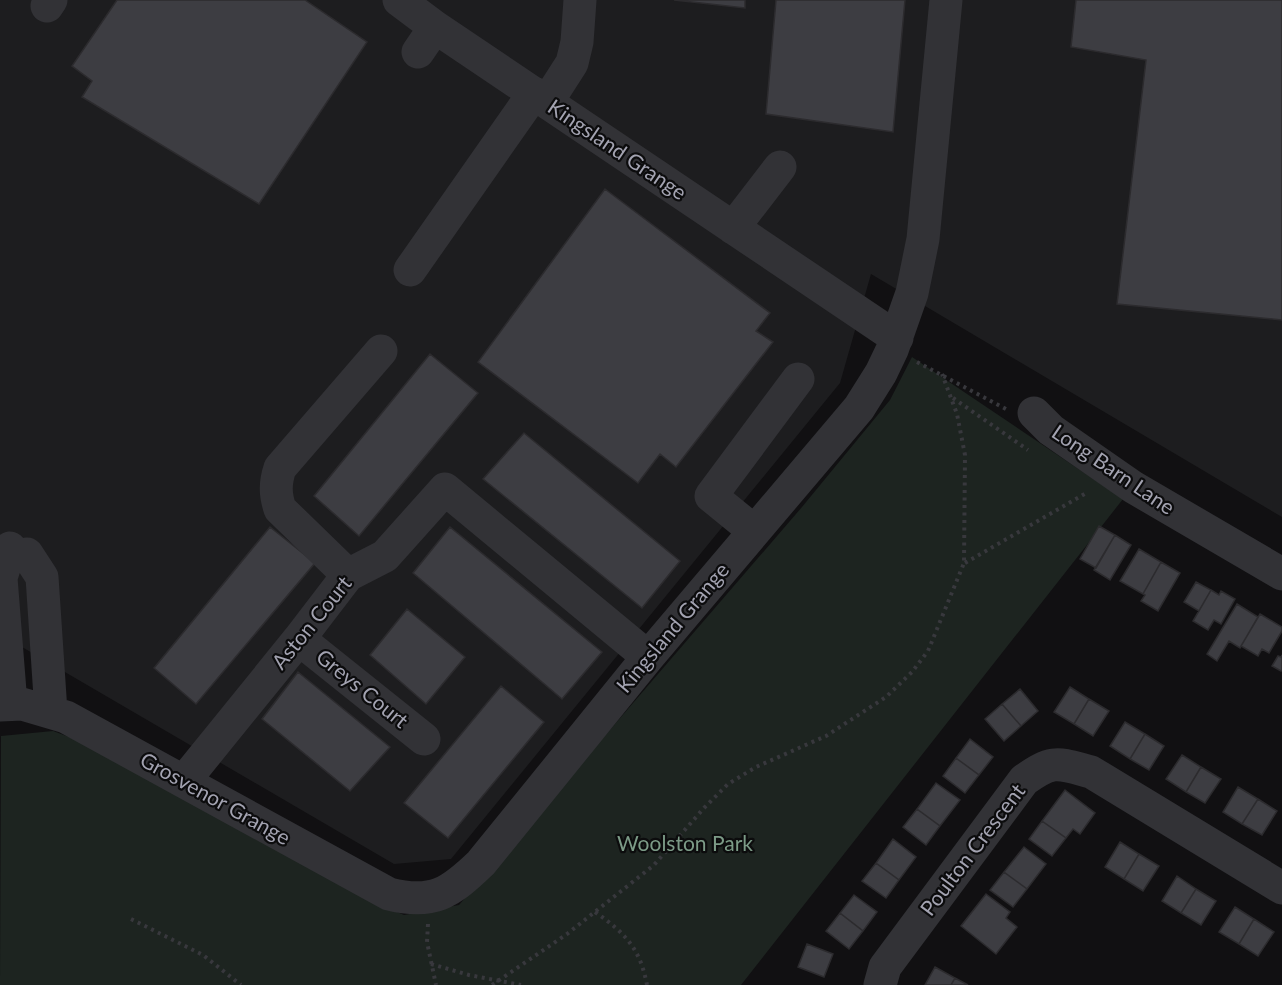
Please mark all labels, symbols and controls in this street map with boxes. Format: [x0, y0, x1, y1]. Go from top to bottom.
street label: Kingsland Grange [544, 93, 692, 204]
street label: Long Barn Lane [1048, 419, 1180, 519]
street label: Kingsland Grange [610, 557, 733, 697]
street label: Aston Court [266, 570, 356, 674]
street label: Greys Court [312, 643, 414, 733]
street label: Grosvenor Grange [136, 746, 295, 849]
street label: Poulton Crescent [914, 778, 1030, 920]
park label: Woolston Park [617, 830, 753, 855]

